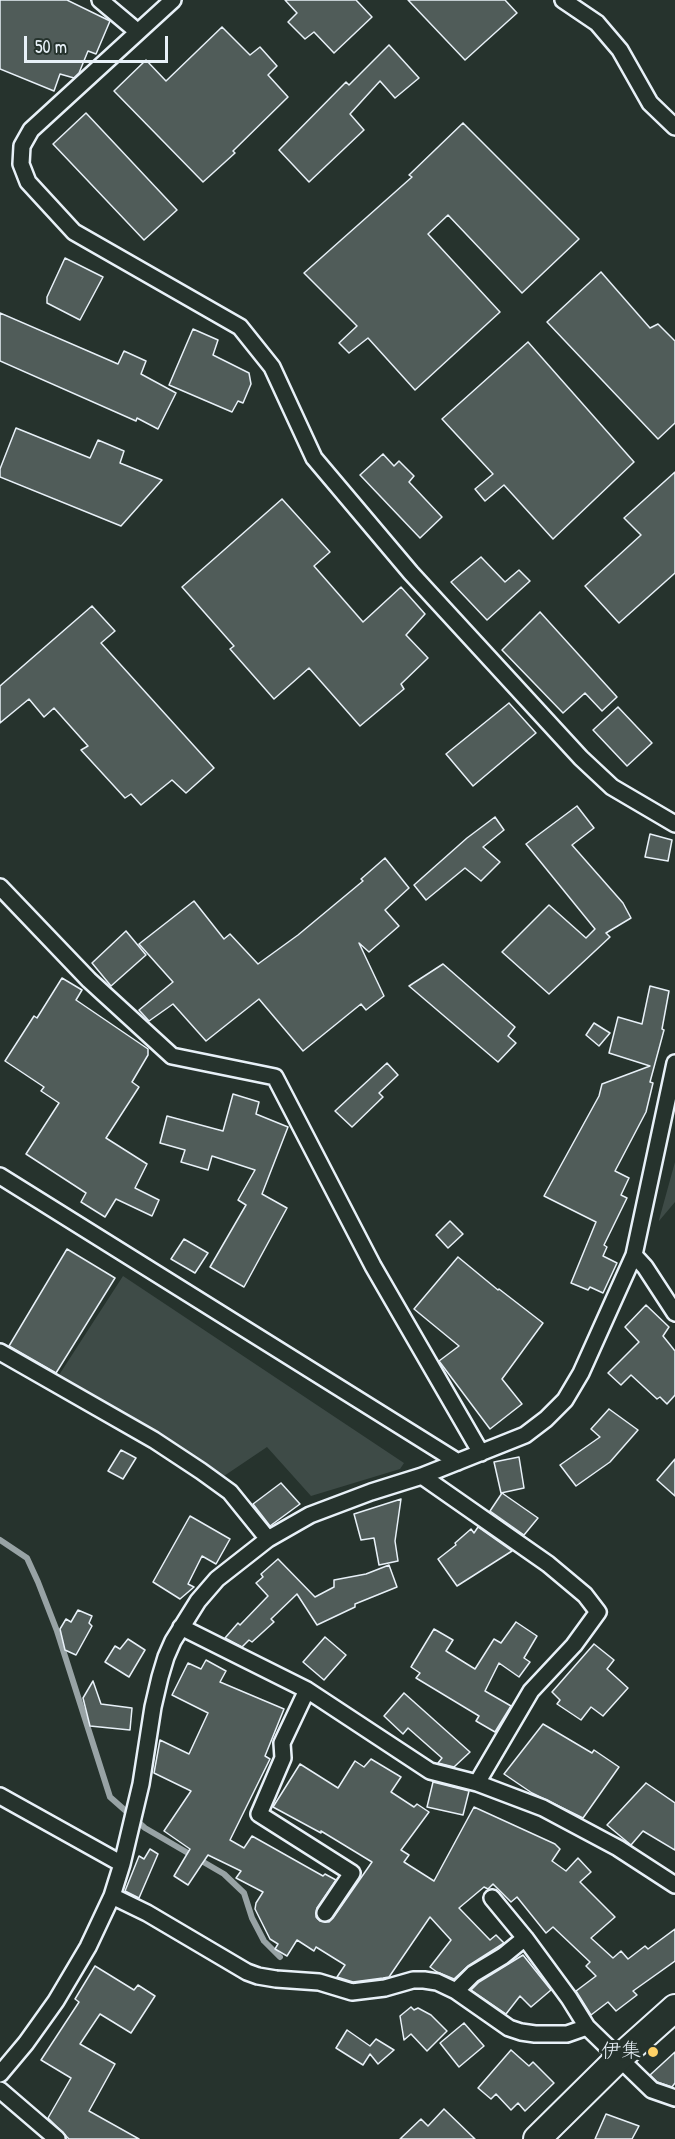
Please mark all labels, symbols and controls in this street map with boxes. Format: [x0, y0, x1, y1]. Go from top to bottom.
scale bar [27, 24, 171, 62]
text: 50 m [35, 34, 67, 59]
place label: 伊集 [601, 2040, 641, 2064]
marker: 伊集 [646, 2045, 660, 2059]

